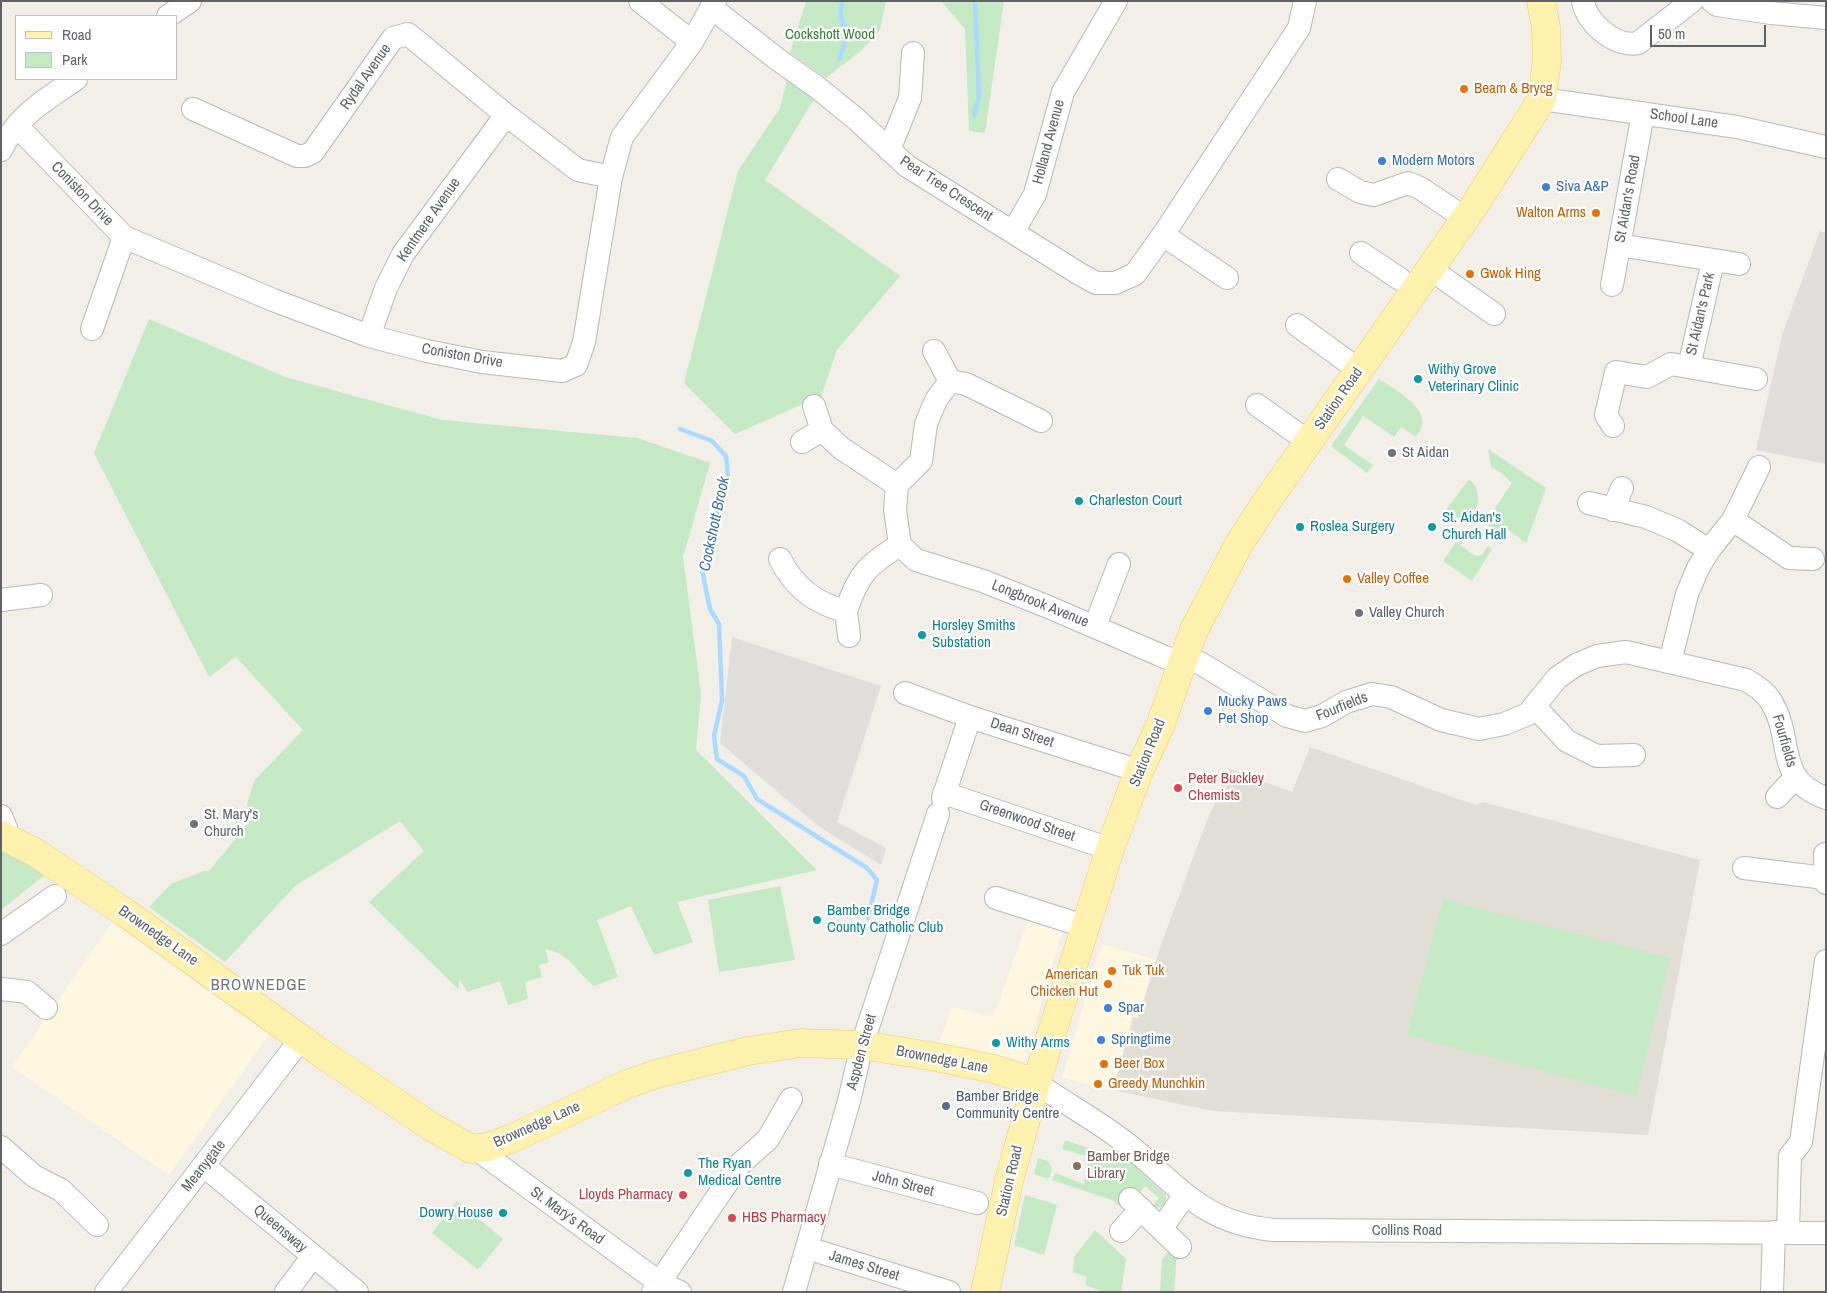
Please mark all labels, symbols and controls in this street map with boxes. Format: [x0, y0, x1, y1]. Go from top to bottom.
legend [15, 15, 178, 80]
scale bar [1652, 15, 1768, 47]
text: 50 m [1658, 23, 1685, 44]
text: Road [62, 24, 91, 45]
park label: Cockshott Wood [785, 26, 875, 44]
street label: Rydal Avenue [337, 41, 395, 113]
text: Park [62, 49, 87, 70]
place label: Beam & Brycg [1474, 80, 1553, 98]
marker: Beam & Brycg [1458, 83, 1470, 95]
street label: Holland Avenue [1029, 98, 1069, 186]
street label: School Lane [1649, 105, 1719, 133]
street label: Pear Tree Crescent [896, 152, 996, 226]
place label: Modern Motors [1392, 152, 1475, 170]
street label: St Aidan's Road [1611, 154, 1645, 244]
marker: Modern Motors [1376, 155, 1388, 167]
street label: Coniston Drive [47, 158, 117, 230]
street label: Kentmere Avenue [393, 175, 465, 265]
place label: Siva A&P [1556, 178, 1609, 196]
marker: Siva A&P [1540, 181, 1552, 193]
place label: Walton Arms [1516, 204, 1586, 222]
marker: Walton Arms [1590, 207, 1602, 219]
place label: Gwok Hing [1480, 265, 1541, 283]
marker: Gwok Hing [1464, 268, 1476, 280]
street label: St Aidan's Park [1683, 271, 1719, 357]
street label: Coniston Drive [420, 340, 504, 372]
place label: Withy Grove Veterinary Clinic [1428, 361, 1519, 396]
street label: Station Road [1311, 364, 1367, 434]
marker: Withy Grove Veterinary Clinic [1412, 373, 1424, 385]
place label: St Aidan [1402, 444, 1449, 462]
marker: St Aidan [1386, 447, 1398, 459]
water label: Cockshott Brook [696, 475, 734, 573]
place label: Charleston Court [1089, 492, 1182, 510]
marker: Charleston Court [1073, 495, 1085, 507]
place label: St. Aidan's Church Hall [1442, 509, 1506, 544]
place label: Roslea Surgery [1310, 518, 1395, 536]
marker: Roslea Surgery [1294, 521, 1306, 533]
marker: St. Aidan's Church Hall [1426, 521, 1438, 533]
place label: Valley Coffee [1357, 570, 1429, 588]
marker: Valley Coffee [1341, 573, 1353, 585]
street label: Longbrook Avenue [989, 576, 1091, 632]
place label: Valley Church [1369, 604, 1445, 622]
marker: Valley Church [1353, 607, 1365, 619]
place label: Horsley Smiths Substation [932, 617, 1015, 652]
marker: Horsley Smiths Substation [916, 629, 928, 641]
street label: Fourfields [1314, 689, 1370, 725]
place label: Mucky Paws Pet Shop [1218, 693, 1287, 728]
marker: Mucky Paws Pet Shop [1202, 705, 1214, 717]
street label: Fourfields [1768, 713, 1800, 769]
street label: Dean Street [988, 714, 1056, 752]
street label: Station Road [1126, 716, 1170, 790]
place label: Peter Buckley Chemists [1188, 770, 1264, 805]
marker: Peter Buckley Chemists [1172, 782, 1184, 794]
street label: Greenwood Street [977, 796, 1077, 846]
place label: St. Mary's Church [204, 806, 258, 841]
marker: St. Mary's Church [188, 818, 200, 830]
street label: Brownedge Lane [115, 902, 201, 970]
place label: Bamber Bridge County Catholic Club [827, 902, 943, 937]
marker: Bamber Bridge County Catholic Club [811, 914, 823, 926]
place label: Tuk Tuk [1122, 962, 1164, 980]
marker: Tuk Tuk [1106, 965, 1118, 977]
place label: American Chicken Hut [1030, 966, 1098, 1001]
district label: BROWNEDGE [210, 976, 308, 996]
marker: American Chicken Hut [1102, 978, 1114, 990]
place label: Spar [1118, 999, 1144, 1017]
marker: Spar [1102, 1002, 1114, 1014]
street label: Aspden Street [843, 1012, 881, 1092]
place label: Springtime [1111, 1031, 1171, 1049]
place label: Withy Arms [1006, 1034, 1070, 1052]
marker: Springtime [1095, 1034, 1107, 1046]
marker: Withy Arms [990, 1037, 1002, 1049]
street label: Brownedge Lane [895, 1042, 989, 1078]
place label: Beer Box [1114, 1055, 1165, 1073]
marker: Beer Box [1098, 1058, 1110, 1070]
place label: Greedy Munchkin [1108, 1075, 1205, 1093]
marker: Greedy Munchkin [1092, 1078, 1104, 1090]
place label: Bamber Bridge Community Centre [956, 1088, 1059, 1123]
street label: Brownedge Lane [491, 1098, 583, 1152]
marker: Bamber Bridge Community Centre [940, 1100, 952, 1112]
street label: Meanygate [178, 1136, 230, 1196]
street label: Station Road [993, 1144, 1027, 1218]
place label: Bamber Bridge Library [1087, 1148, 1170, 1183]
place label: The Ryan Medical Centre [698, 1155, 781, 1190]
marker: Bamber Bridge Library [1071, 1160, 1083, 1172]
marker: The Ryan Medical Centre [682, 1167, 694, 1179]
street label: John Street [870, 1167, 936, 1201]
street label: St. Mary's Road [526, 1183, 608, 1249]
place label: Lloyds Pharmacy [579, 1186, 673, 1204]
marker: Lloyds Pharmacy [677, 1189, 689, 1201]
street label: Queensway [249, 1201, 311, 1257]
place label: Dowry House [419, 1204, 493, 1222]
marker: Dowry House [497, 1207, 509, 1219]
place label: HBS Pharmacy [742, 1209, 826, 1227]
marker: HBS Pharmacy [726, 1212, 738, 1224]
street label: Collins Road [1372, 1222, 1442, 1240]
street label: James Street [827, 1247, 901, 1285]

